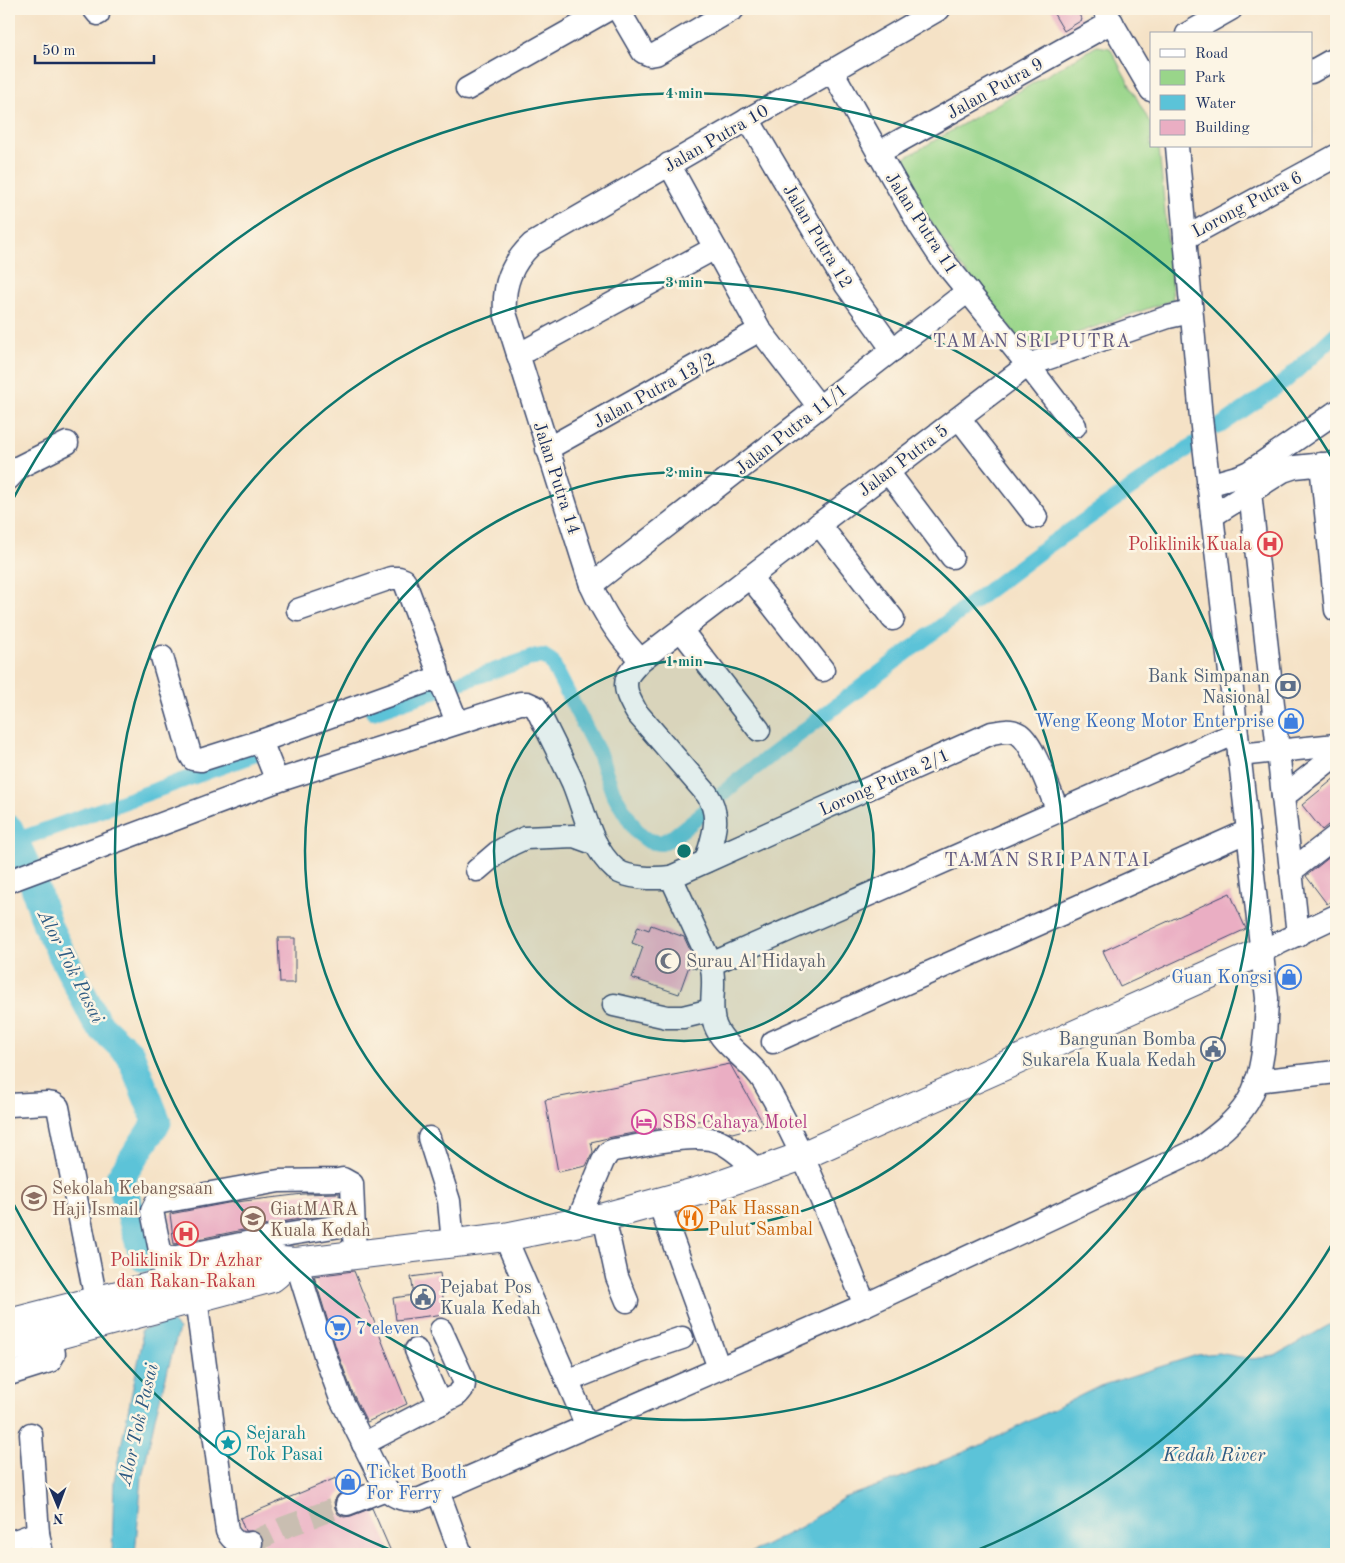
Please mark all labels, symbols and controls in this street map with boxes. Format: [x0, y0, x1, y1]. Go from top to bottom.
scale bar [35, 32, 154, 64]
legend [1150, 32, 1312, 148]
text: 50 m [42, 44, 76, 59]
text: Road [1195, 47, 1229, 62]
street label: Jalan Putra 9 [944, 55, 1047, 123]
text: Park [1195, 71, 1226, 86]
text: 4 min [665, 87, 703, 102]
text: Water [1195, 97, 1236, 112]
street label: Jalan Putra 10 [661, 102, 772, 176]
text: Building [1195, 121, 1250, 136]
street label: Lorong Putra 6 [1190, 168, 1305, 241]
street label: Jalan Putra 11 [882, 169, 961, 278]
street label: Jalan Putra 12 [779, 182, 855, 291]
text: 3 min [665, 276, 703, 291]
district label: TAMAN SRI PUTRA [932, 333, 1132, 352]
street label: Jalan Putra 13/2 [591, 350, 718, 432]
street label: Jalan Putra 11/1 [732, 381, 851, 479]
street label: Jalan Putra 14 [529, 420, 583, 537]
street label: Jalan Putra 5 [855, 421, 952, 500]
text: 2 min [665, 466, 703, 481]
hospital icon: Poliklinik Kuala [1257, 531, 1283, 557]
place label: Poliklinik Kuala [1128, 536, 1252, 554]
text: 1 min [665, 655, 703, 670]
place label: Bank Simpanan Nasional [1148, 668, 1270, 707]
bank icon: Bank Simpanan Nasional [1275, 673, 1301, 699]
shop icon: Weng Keong Motor Enterprise [1278, 708, 1304, 734]
place label: Weng Keong Motor Enterprise [1035, 713, 1274, 731]
street label: Lorong Putra 2/1 [817, 746, 952, 820]
centre of rings [675, 842, 693, 860]
district label: TAMAN SRI PANTAI [944, 852, 1150, 871]
water label: Alor Tok Pasai [33, 907, 107, 1027]
mosque icon: Surau Al Hidayah [655, 948, 681, 974]
place label: Surau Al Hidayah [686, 953, 826, 971]
shop icon: Guan Kongsi [1276, 964, 1302, 990]
place label: Guan Kongsi [1171, 969, 1272, 987]
place label: Bangunan Bomba Sukarela Kuala Kedah [1022, 1031, 1196, 1070]
public building icon: Bangunan Bomba Sukarela Kuala Kedah [1200, 1036, 1226, 1062]
hotel icon: SBS Cahaya Motel [631, 1109, 657, 1135]
place label: SBS Cahaya Motel [662, 1114, 808, 1132]
place label: Sekolah Kebangsaan Haji Ismail [52, 1180, 213, 1219]
school or university icon: Sekolah Kebangsaan Haji Ismail [21, 1185, 47, 1211]
place label: Pak Hassan Pulut Sambal [708, 1200, 813, 1239]
place label: GiatMARA Kuala Kedah [270, 1201, 371, 1240]
restaurant icon: Pak Hassan Pulut Sambal [677, 1205, 703, 1231]
school or university icon: GiatMARA Kuala Kedah [240, 1206, 266, 1232]
hospital icon: Poliklinik Dr Azhar dan Rakan-Rakan [173, 1221, 199, 1247]
place label: Poliklinik Dr Azhar dan Rakan-Rakan [110, 1252, 263, 1291]
place label: Pejabat Pos Kuala Kedah [440, 1279, 541, 1318]
public building icon: Pejabat Pos Kuala Kedah [410, 1284, 436, 1310]
supermarket icon: 7 eleven [325, 1315, 351, 1341]
place label: 7 eleven [356, 1320, 420, 1338]
water label: Alor Tok Pasai [116, 1361, 163, 1488]
place label: Sejarah Tok Pasai [246, 1425, 323, 1464]
place icon: Sejarah Tok Pasai [215, 1430, 241, 1456]
water label: Kedah River [1162, 1447, 1266, 1466]
place label: Ticket Booth For Ferry [366, 1464, 467, 1503]
shop icon: Ticket Booth For Ferry [335, 1469, 361, 1495]
north arrow [32, 1480, 82, 1530]
text: N [52, 1511, 64, 1525]

